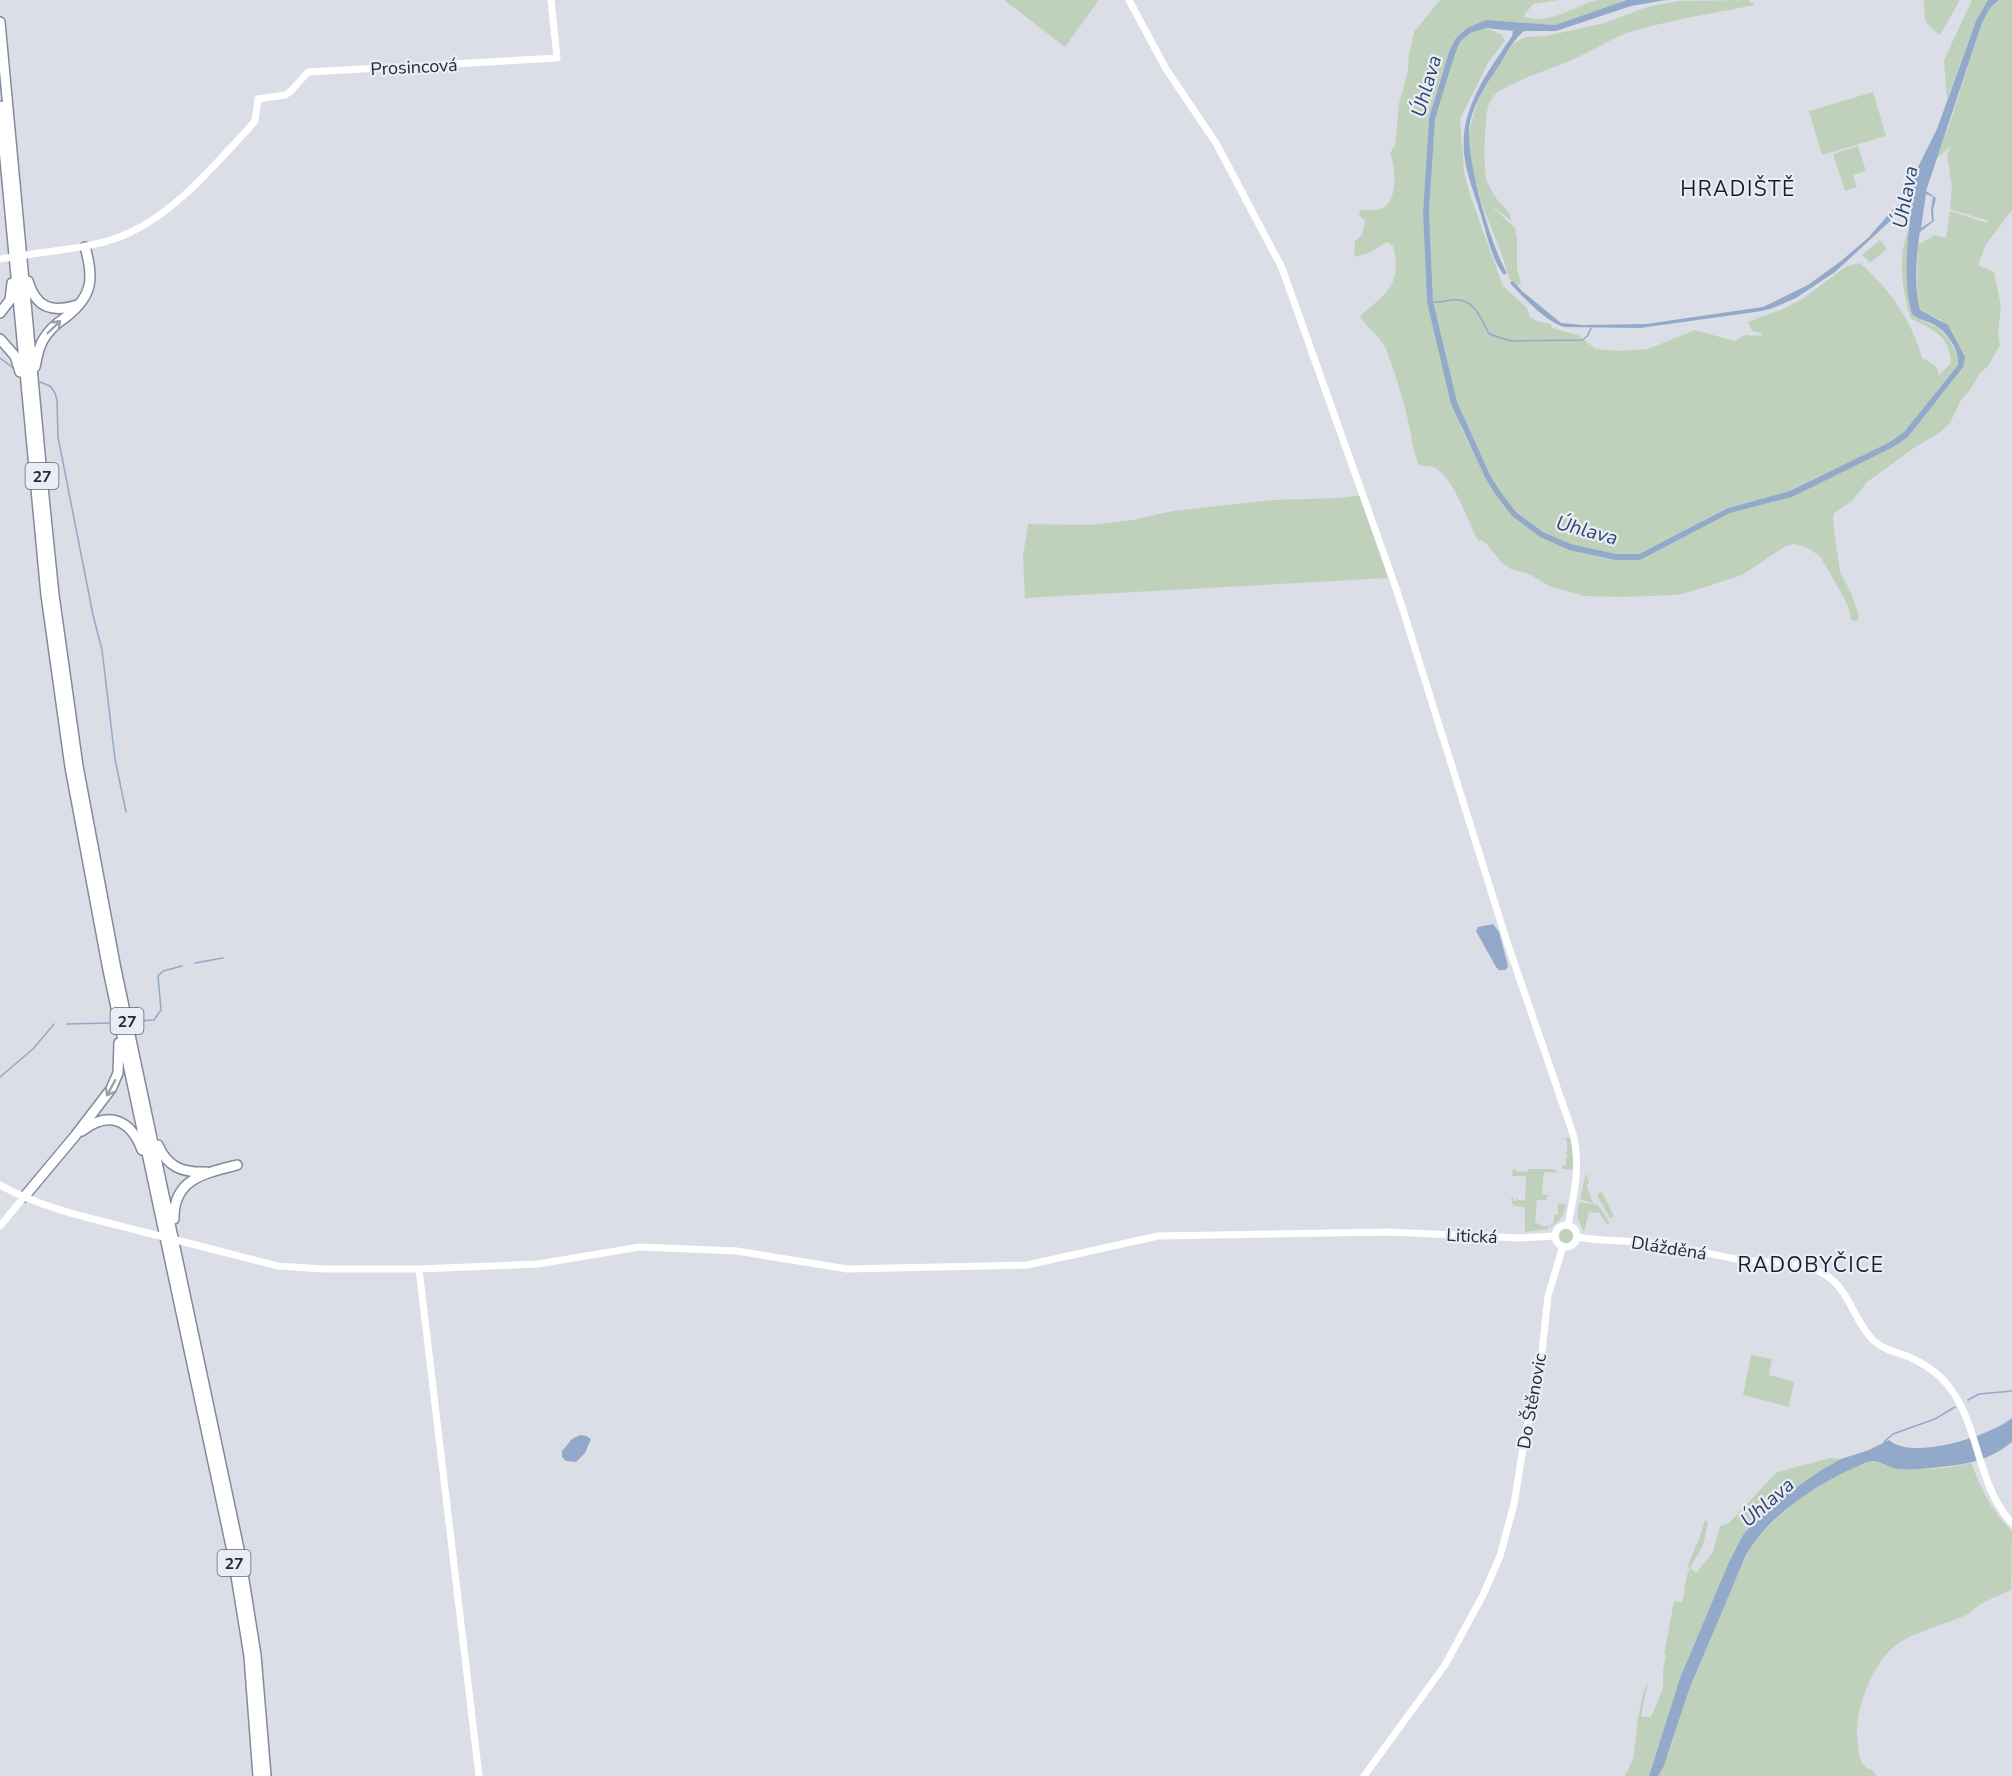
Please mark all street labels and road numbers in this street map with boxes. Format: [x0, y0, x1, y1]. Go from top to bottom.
street label: Prosincová [370, 53, 458, 81]
road number: 27 [26, 463, 58, 489]
road number: 27 [110, 1008, 144, 1034]
street label: Litická [1446, 1223, 1498, 1249]
street label: Dlážděná [1629, 1230, 1709, 1266]
street label: Do Štěnovic [1512, 1351, 1552, 1451]
road number: 27 [218, 1550, 250, 1576]

